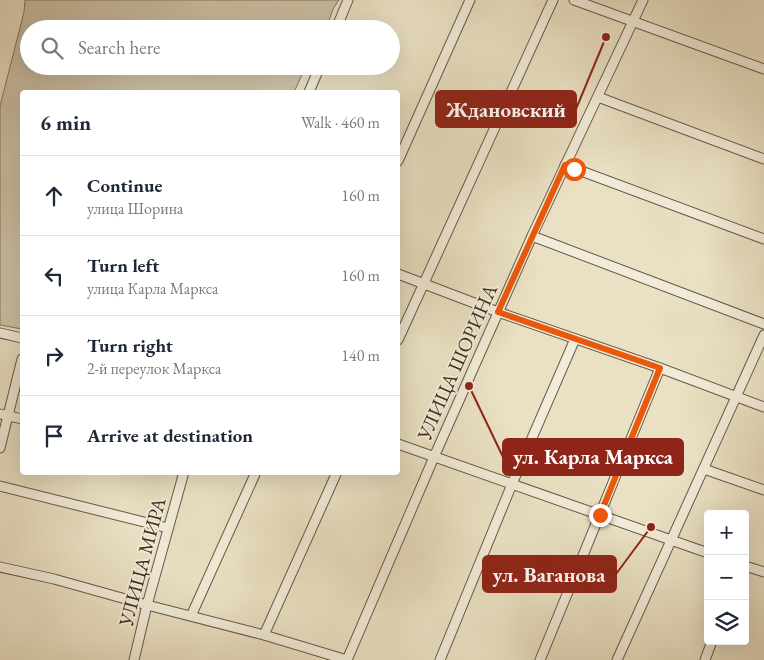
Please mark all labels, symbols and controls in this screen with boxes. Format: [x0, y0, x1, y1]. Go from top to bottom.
search box [20, 20, 400, 75]
icon: search [38, 34, 66, 62]
text: Search here [78, 35, 160, 60]
callout: Ждановский [436, 91, 576, 127]
text: Ждановский [445, 96, 566, 123]
text: 6 min [40, 109, 91, 136]
text: Walk · 460 m [301, 112, 380, 133]
route start [563, 158, 586, 181]
text: Continue [87, 173, 162, 198]
icon: ahead [40, 182, 68, 210]
text: 160 m [341, 185, 380, 206]
text: улица Шорина [87, 198, 184, 219]
text: Turn left [87, 253, 159, 278]
icon: left [40, 262, 68, 290]
text: 160 m [341, 265, 380, 286]
text: улица Карла Маркса [87, 278, 218, 299]
street label: УЛИЦА ШОРИНА [411, 280, 503, 445]
text: Turn right [87, 333, 173, 358]
icon: right [40, 342, 68, 370]
text: 140 m [341, 345, 380, 366]
text: 2-й переулок Маркса [87, 358, 221, 379]
icon: arrive [40, 422, 68, 450]
text: Arrive at destination [87, 423, 253, 448]
callout: ул. Карла Маркса [503, 439, 683, 475]
text: ул. Карла Маркса [513, 443, 674, 470]
street label: УЛИЦА МИРА [112, 495, 172, 630]
route end [589, 504, 612, 527]
map controls [704, 510, 749, 645]
button: + [704, 510, 749, 555]
button: − [704, 555, 749, 600]
callout: ул. Ваганова [483, 556, 616, 592]
text: ул. Ваганова [493, 561, 606, 588]
button: layers [704, 600, 749, 645]

